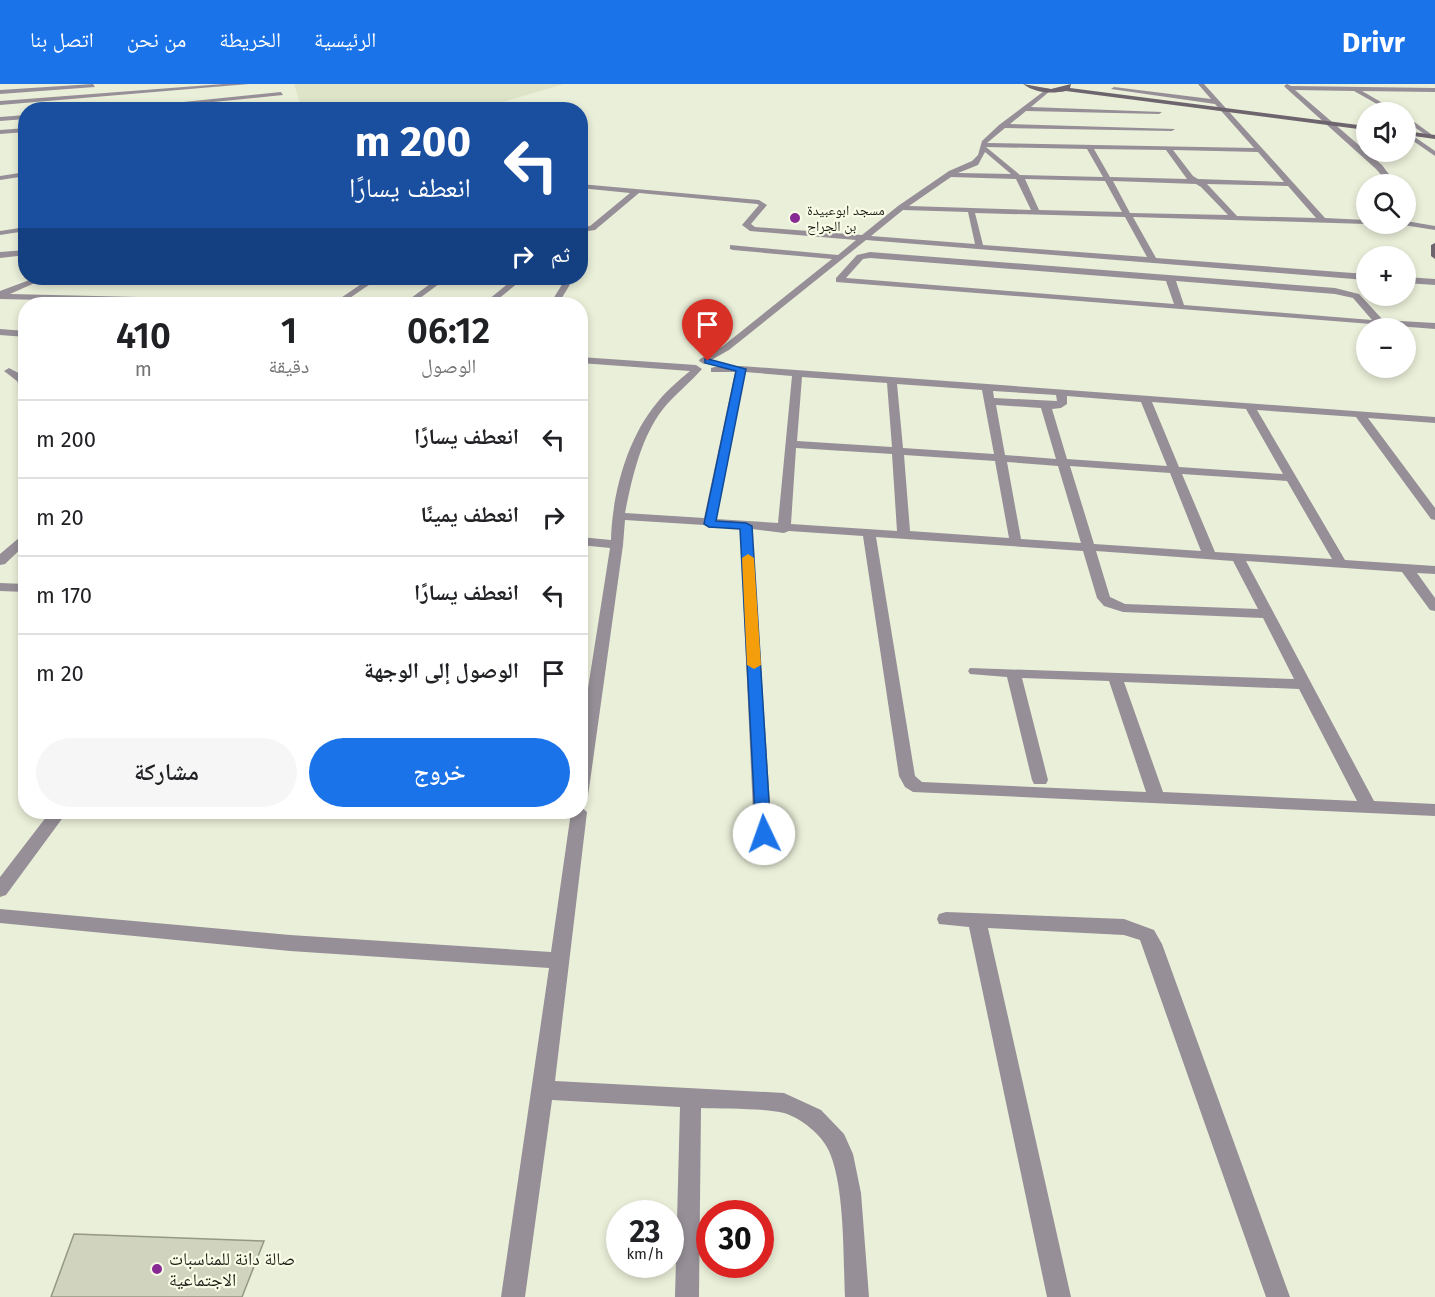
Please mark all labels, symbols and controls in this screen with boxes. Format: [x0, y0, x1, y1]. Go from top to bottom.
text: Drivr [1342, 26, 1405, 59]
text: اتصل بنا [30, 27, 94, 53]
text: من نحن [127, 27, 186, 53]
text: الخريطة [219, 27, 281, 53]
text: الرئيسية [314, 27, 376, 53]
map controls [1356, 102, 1416, 378]
button: sound [1356, 102, 1416, 162]
text: 200 m [355, 117, 471, 167]
icon: left [492, 126, 570, 204]
text: انعطف يسارًا [349, 172, 471, 204]
button: search [1356, 174, 1416, 234]
place label: مسجد ابوعبيدة بن الجراح [807, 202, 885, 236]
marker: مسجد ابوعبيدة بن الجراح [788, 211, 802, 225]
icon: right [506, 240, 539, 273]
text: ثم [551, 241, 570, 268]
button: + [1356, 246, 1416, 306]
pin [682, 299, 733, 361]
icon: arrive [691, 308, 724, 341]
text: 1 [281, 309, 297, 353]
text: 06:12 [407, 309, 490, 353]
text: 410 [116, 314, 171, 358]
button: − [1356, 318, 1416, 378]
text: دقيقة [269, 354, 309, 378]
text: الوصول [421, 354, 476, 378]
text: m [135, 357, 152, 381]
text: انعطف يسارًا [414, 423, 519, 450]
icon: left [537, 423, 570, 456]
text: 200 m [36, 426, 96, 453]
text: انعطف يمينًا [420, 501, 519, 528]
icon: right [537, 501, 570, 534]
text: 20 m [36, 504, 84, 531]
text: انعطف يسارًا [414, 579, 519, 606]
icon: left [537, 579, 570, 612]
text: 170 m [36, 582, 92, 609]
text: الوصول إلى الوجهة [364, 657, 519, 684]
icon: arrive [537, 657, 570, 690]
text: 20 m [36, 660, 84, 687]
button: مشاركة [36, 738, 297, 807]
button: خروج [309, 738, 570, 807]
position arrow [732, 802, 796, 866]
speed limit sign: 30 [696, 1200, 774, 1278]
text: 23 [630, 1214, 660, 1250]
text: km/h [626, 1245, 664, 1263]
place label: صالة دانة للمناسبات الاجتماعية [169, 1248, 295, 1291]
marker: صالة دانة للمناسبات الاجتماعية [150, 1262, 164, 1276]

